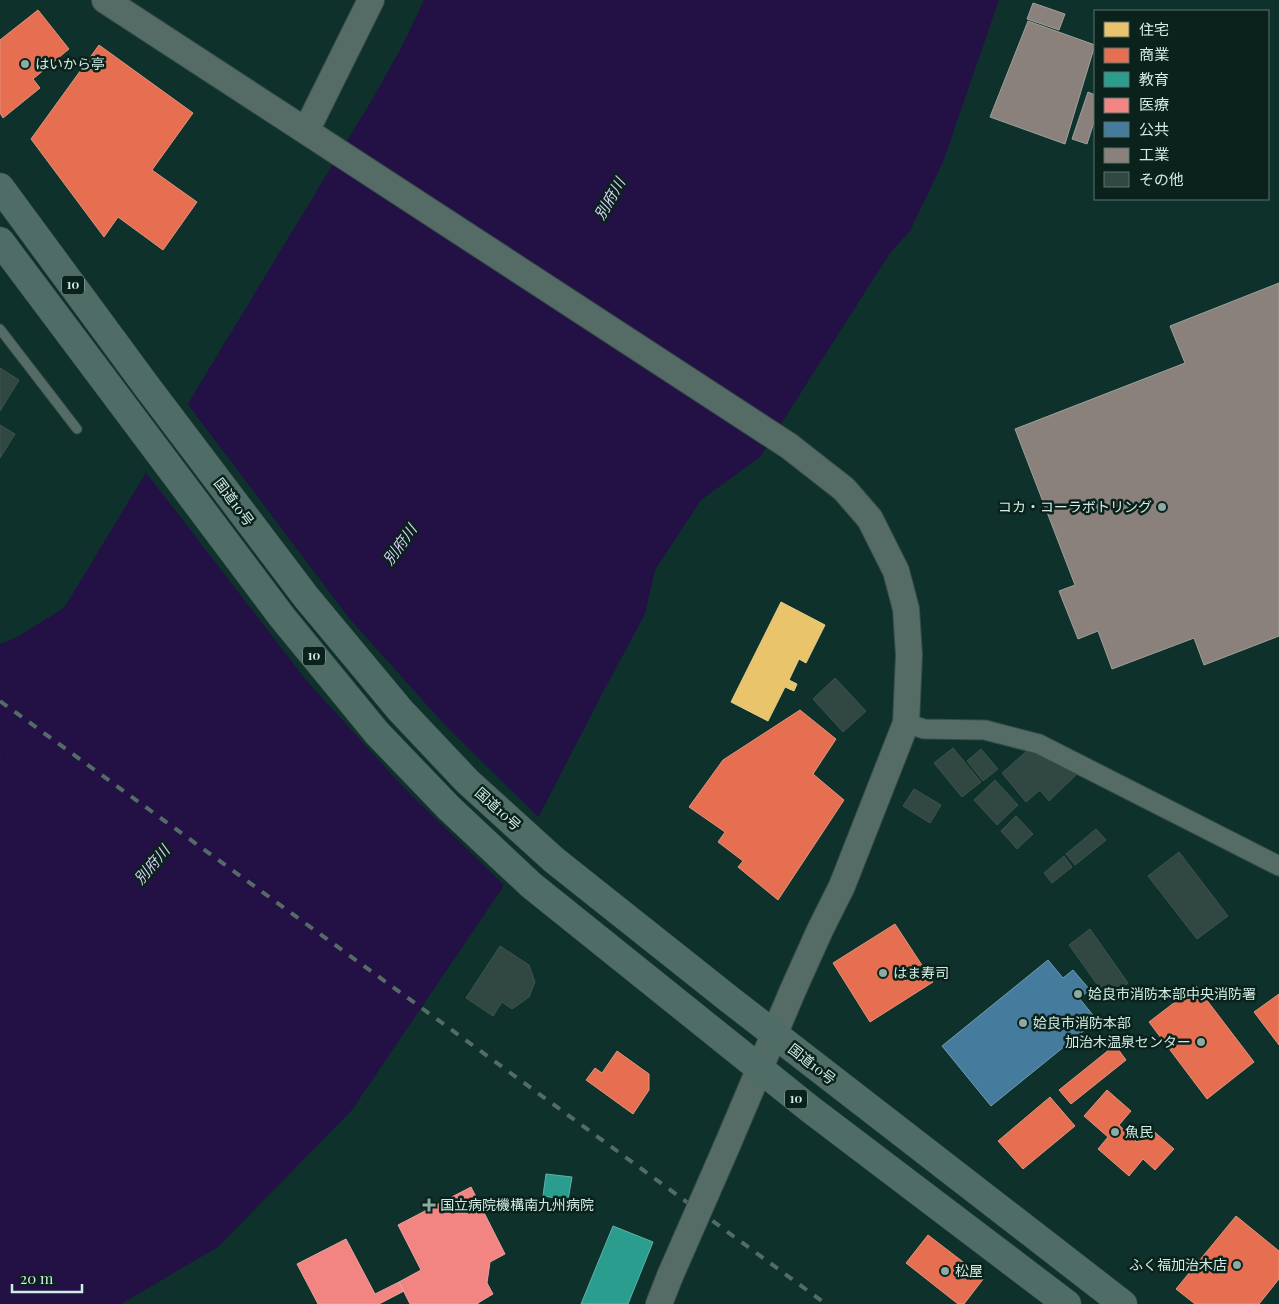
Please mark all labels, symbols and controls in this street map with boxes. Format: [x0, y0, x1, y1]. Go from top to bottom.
legend [1094, 10, 1269, 200]
text: 住宅 [1139, 19, 1169, 39]
text: 商業 [1139, 44, 1169, 64]
place label: はいから亭 [35, 54, 105, 73]
marker: はいから亭 [19, 58, 31, 70]
text: 教育 [1139, 69, 1169, 89]
text: 医療 [1139, 94, 1169, 114]
text: 公共 [1139, 119, 1169, 139]
text: 工業 [1139, 144, 1169, 164]
text: その他 [1139, 169, 1184, 189]
water label: 別府川 [589, 172, 630, 223]
road number: 10 [62, 276, 84, 294]
street label: 国道10号 [210, 474, 259, 530]
place label: コカ・コーラボトリング [998, 497, 1152, 516]
marker: コカ・コーラボトリング [1156, 501, 1168, 513]
water label: 別府川 [378, 519, 422, 568]
road number: 10 [303, 646, 325, 666]
street label: 国道10号 [471, 783, 525, 834]
water label: 別府川 [129, 839, 175, 888]
place label: はま寿司 [893, 963, 949, 982]
marker: はま寿司 [877, 967, 889, 979]
place label: 姶良市消防本部中央消防署 [1088, 984, 1256, 1003]
marker: 姶良市消防本部中央消防署 [1072, 988, 1084, 1000]
place label: 姶良市消防本部 [1033, 1013, 1131, 1032]
marker: 姶良市消防本部 [1017, 1017, 1029, 1029]
place label: 加治木温泉センター [1065, 1032, 1191, 1051]
marker: 加治木温泉センター [1195, 1036, 1207, 1048]
street label: 国道10号 [785, 1039, 840, 1088]
road number: 10 [785, 1090, 807, 1108]
place label: 魚民 [1125, 1122, 1153, 1141]
marker: 魚民 [1109, 1126, 1121, 1138]
place label: 国立病院機構南九州病院 [440, 1195, 594, 1214]
marker: 国立病院機構南九州病院 [422, 1198, 436, 1212]
place label: ふく福加治木店 [1129, 1255, 1227, 1274]
marker: ふく福加治木店 [1231, 1259, 1243, 1271]
place label: 松屋 [955, 1261, 983, 1280]
scale bar [12, 1262, 82, 1294]
marker: 松屋 [939, 1265, 951, 1277]
text: 20 m [20, 1268, 54, 1288]

